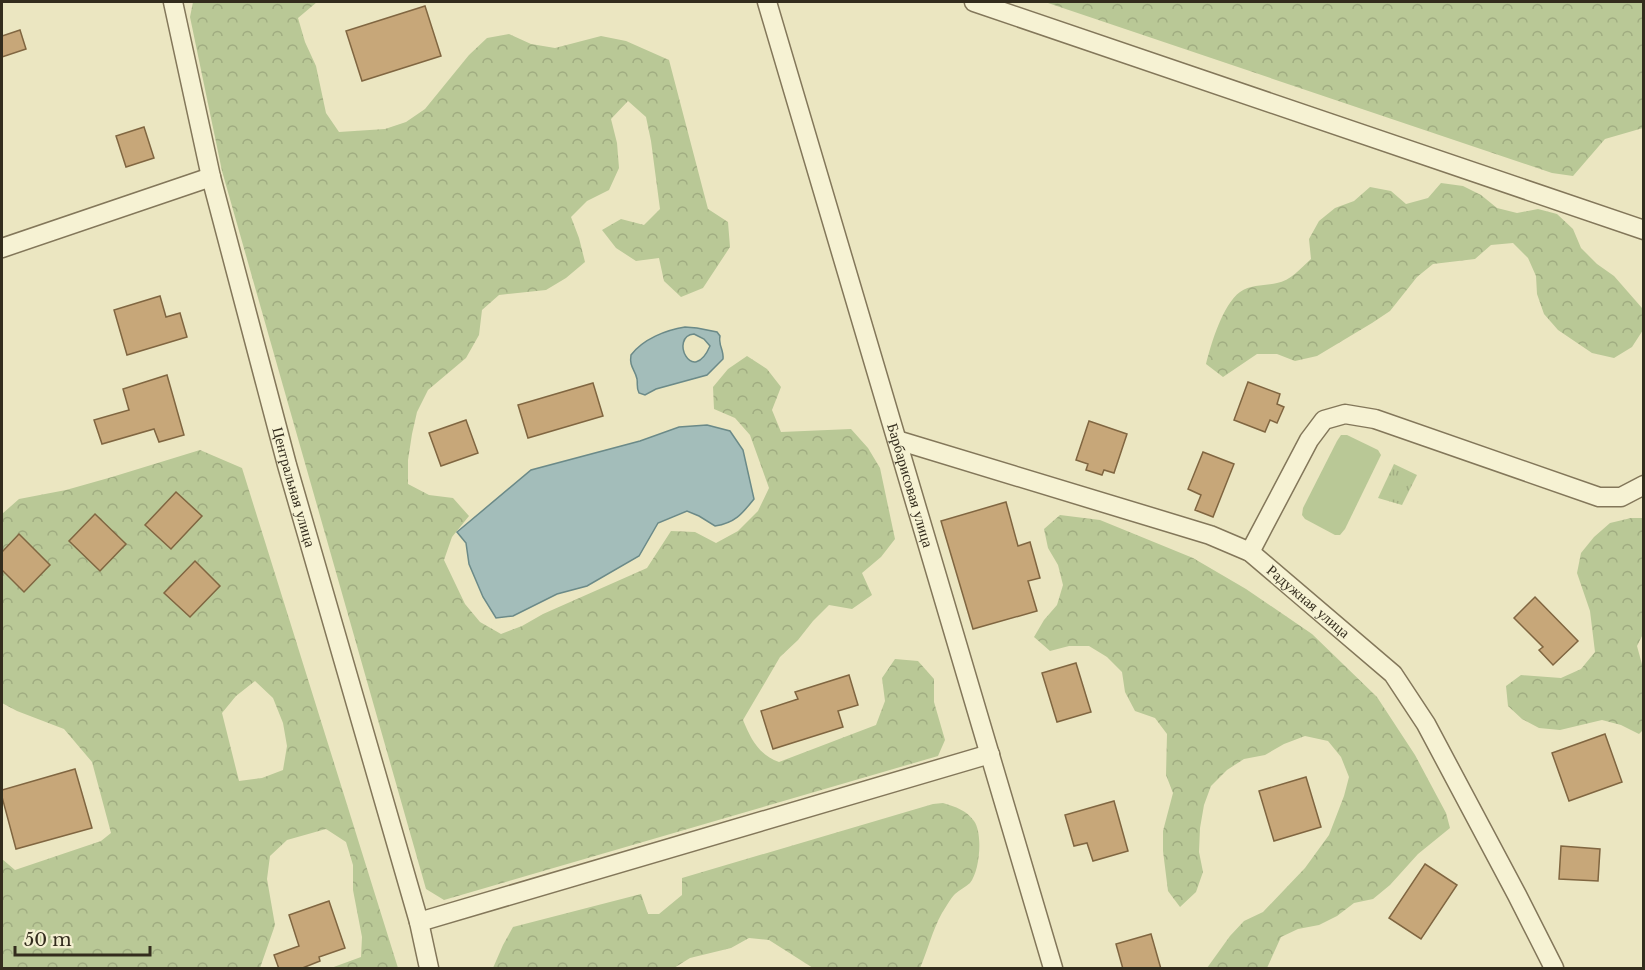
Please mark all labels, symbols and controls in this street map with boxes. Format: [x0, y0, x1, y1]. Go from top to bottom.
street label: Барбарисовая улица [883, 421, 938, 550]
street label: Центральная улица [268, 425, 320, 550]
street label: Радужная улица [1263, 560, 1354, 642]
scale bar [15, 919, 150, 957]
text: 50 m [24, 929, 72, 951]

